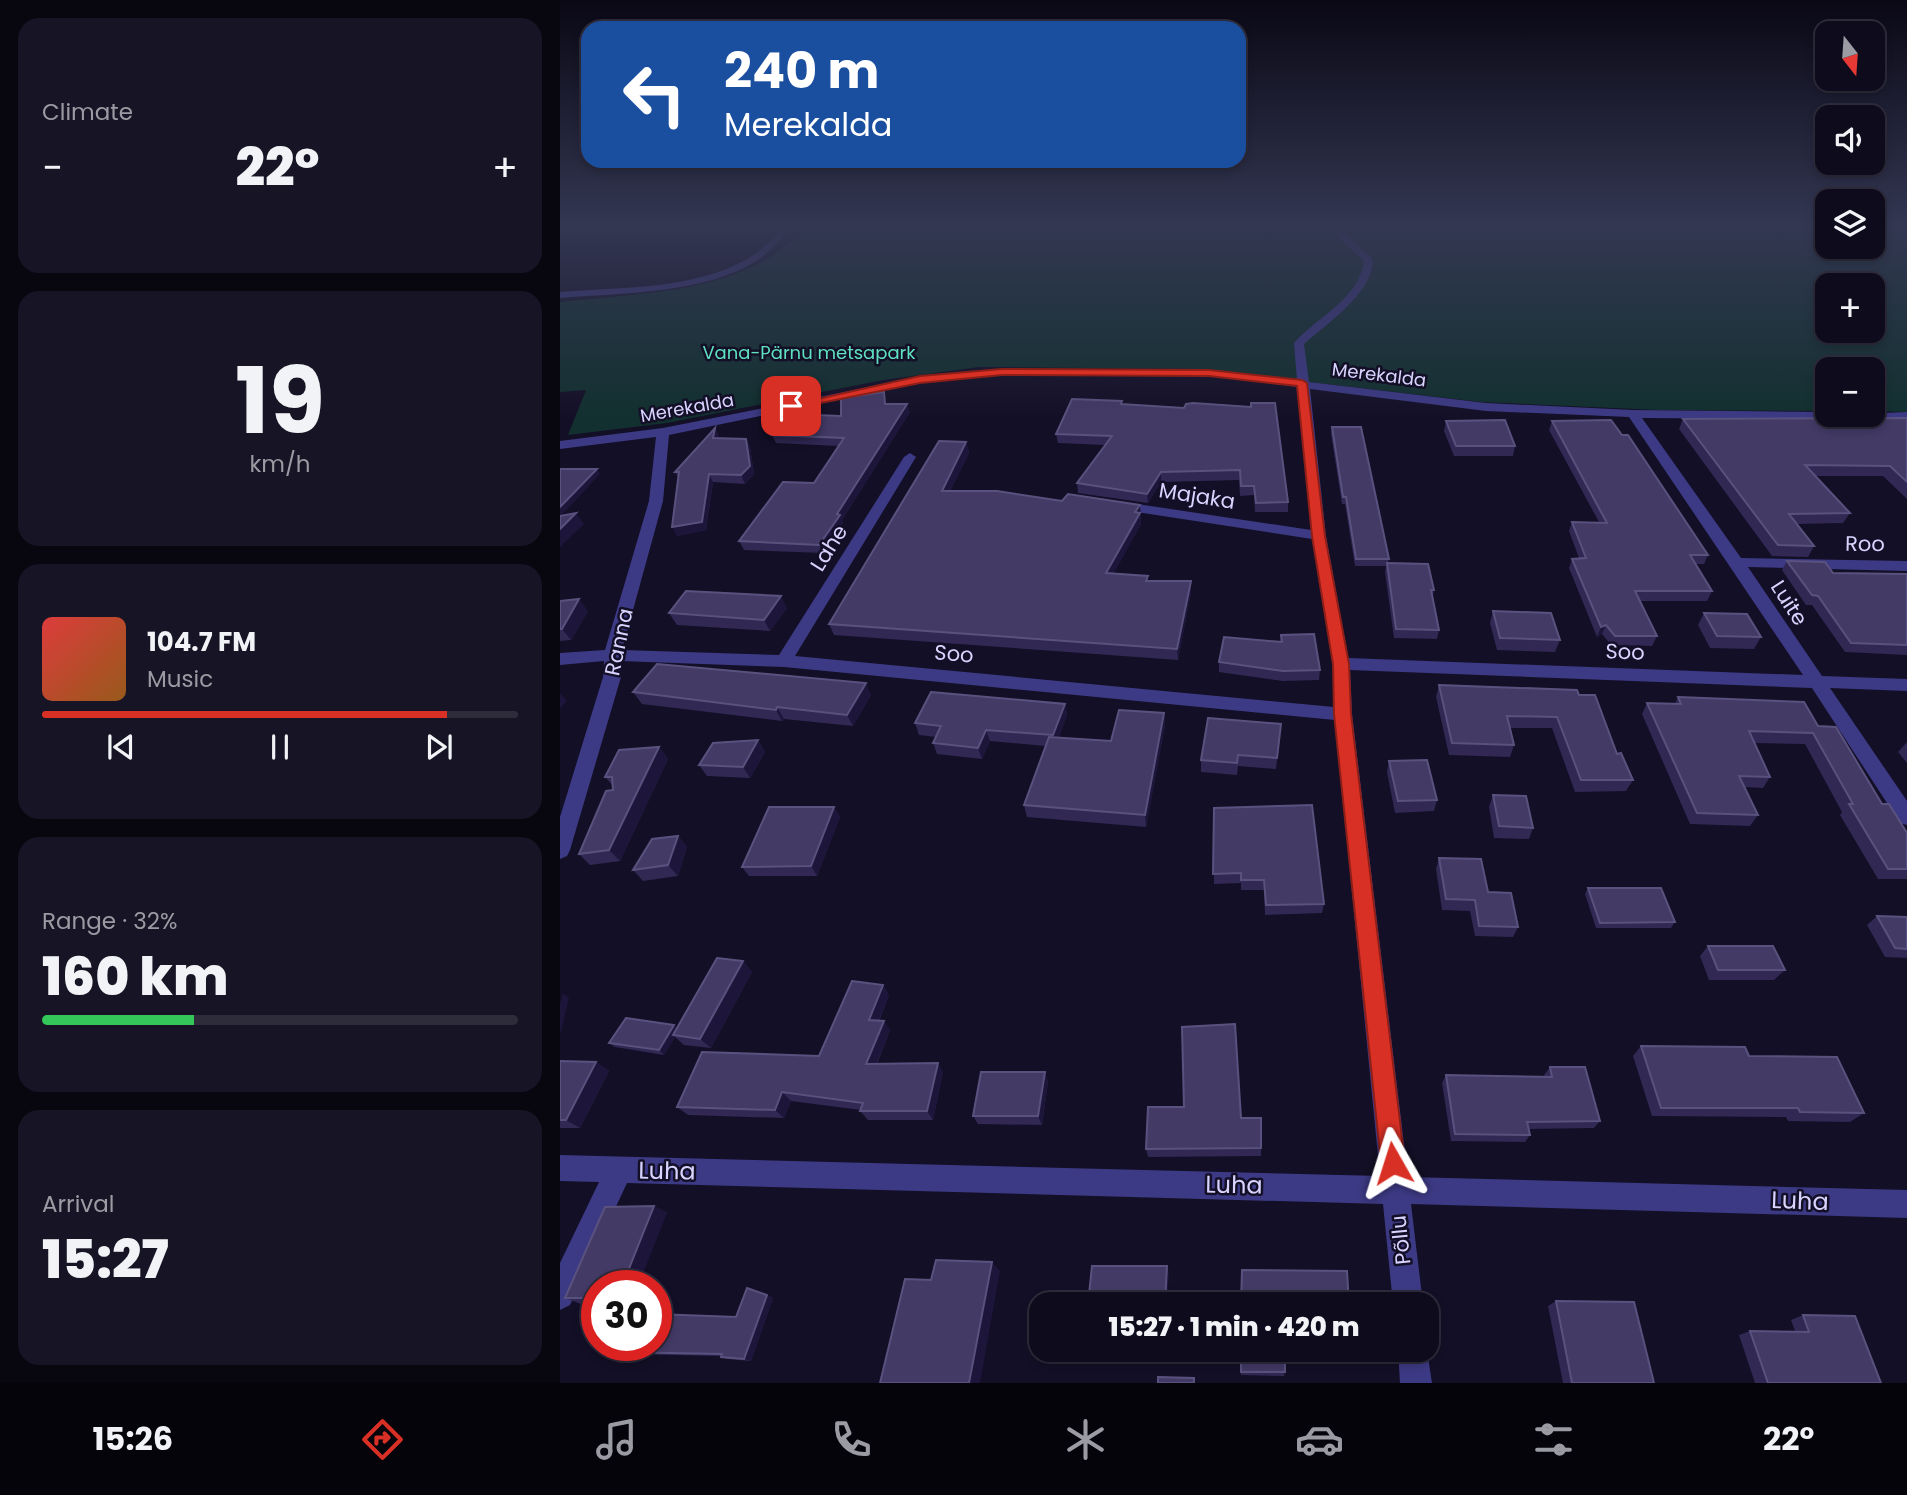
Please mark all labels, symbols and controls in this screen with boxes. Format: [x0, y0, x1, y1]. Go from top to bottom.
north arrow [1815, 21, 1885, 91]
map controls [1815, 21, 1885, 427]
text: 240 m [724, 37, 879, 105]
icon: left [609, 49, 700, 140]
text: Climate [42, 96, 133, 128]
text: Merekalda [724, 102, 892, 147]
button: sound [1815, 105, 1885, 175]
text: 22° [235, 131, 320, 204]
text: − [42, 141, 63, 194]
text: + [492, 141, 518, 194]
button: layers [1815, 189, 1885, 259]
button: + [1815, 273, 1885, 343]
text: 19 [235, 337, 325, 465]
park label: Vana-Pärnu metsapark [702, 340, 916, 365]
street label: Merekalda [1331, 356, 1428, 393]
button: − [1815, 357, 1885, 427]
pin [761, 376, 821, 436]
street label: Merekalda [638, 387, 736, 428]
icon: arrive [772, 387, 810, 425]
text: km/h [249, 448, 311, 480]
street label: Majaka [1157, 475, 1237, 516]
street label: Lahe [803, 519, 854, 577]
street label: Roo [1845, 529, 1885, 558]
street label: Luite [1764, 575, 1815, 631]
street label: Ranna [597, 606, 640, 678]
text: 104.7 FM [147, 624, 256, 660]
street label: Soo [1605, 636, 1645, 667]
street label: Soo [933, 637, 975, 670]
text: Music [147, 663, 213, 695]
icon: previous [102, 728, 140, 766]
icon: pause [261, 728, 299, 766]
icon: next [420, 728, 458, 766]
text: Range · 32% [42, 905, 177, 937]
text: 160 km [42, 940, 228, 1013]
position arrow [1356, 1126, 1430, 1200]
street label: Luha [638, 1154, 696, 1187]
street label: Luha [1205, 1168, 1263, 1201]
street label: Luha [1771, 1183, 1829, 1218]
text: Arrival [42, 1188, 114, 1220]
street label: Põllu [1384, 1214, 1418, 1266]
text: 15:27 [42, 1223, 169, 1296]
speed limit sign: 30 [581, 1270, 672, 1361]
text: 15:27 · 1 min · 420 m [1108, 1309, 1360, 1345]
icon: directions [358, 1415, 407, 1464]
icon: music [592, 1415, 641, 1464]
icon: phone [827, 1415, 876, 1464]
icon: climate [1061, 1415, 1110, 1464]
icon: car [1295, 1415, 1344, 1464]
icon: filters [1529, 1415, 1578, 1464]
text: 15:26 [93, 1416, 173, 1461]
text: 22° [1763, 1416, 1814, 1461]

